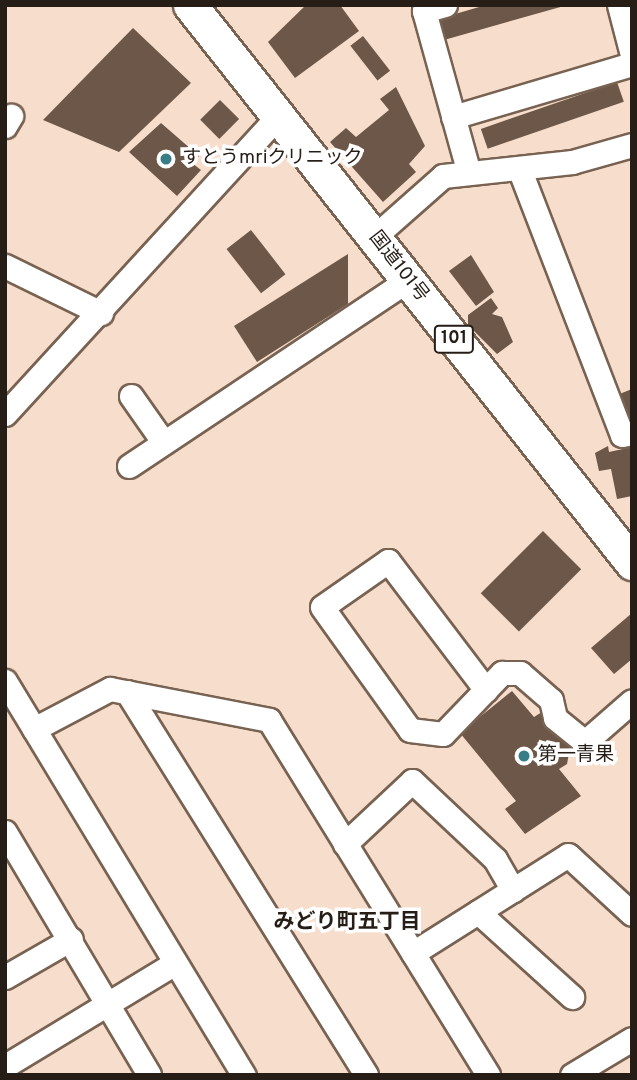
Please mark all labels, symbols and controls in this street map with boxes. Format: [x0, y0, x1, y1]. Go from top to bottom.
place label: すとうmriクリニック [182, 148, 362, 170]
marker: すとうmriクリニック [156, 149, 176, 169]
street label: 国道101号 [363, 227, 433, 307]
road number: 101 [433, 324, 475, 354]
place label: 第一青果 [538, 745, 614, 767]
marker: 第一青果 [516, 748, 532, 764]
district label: みどり町五丁目 [274, 910, 420, 936]

